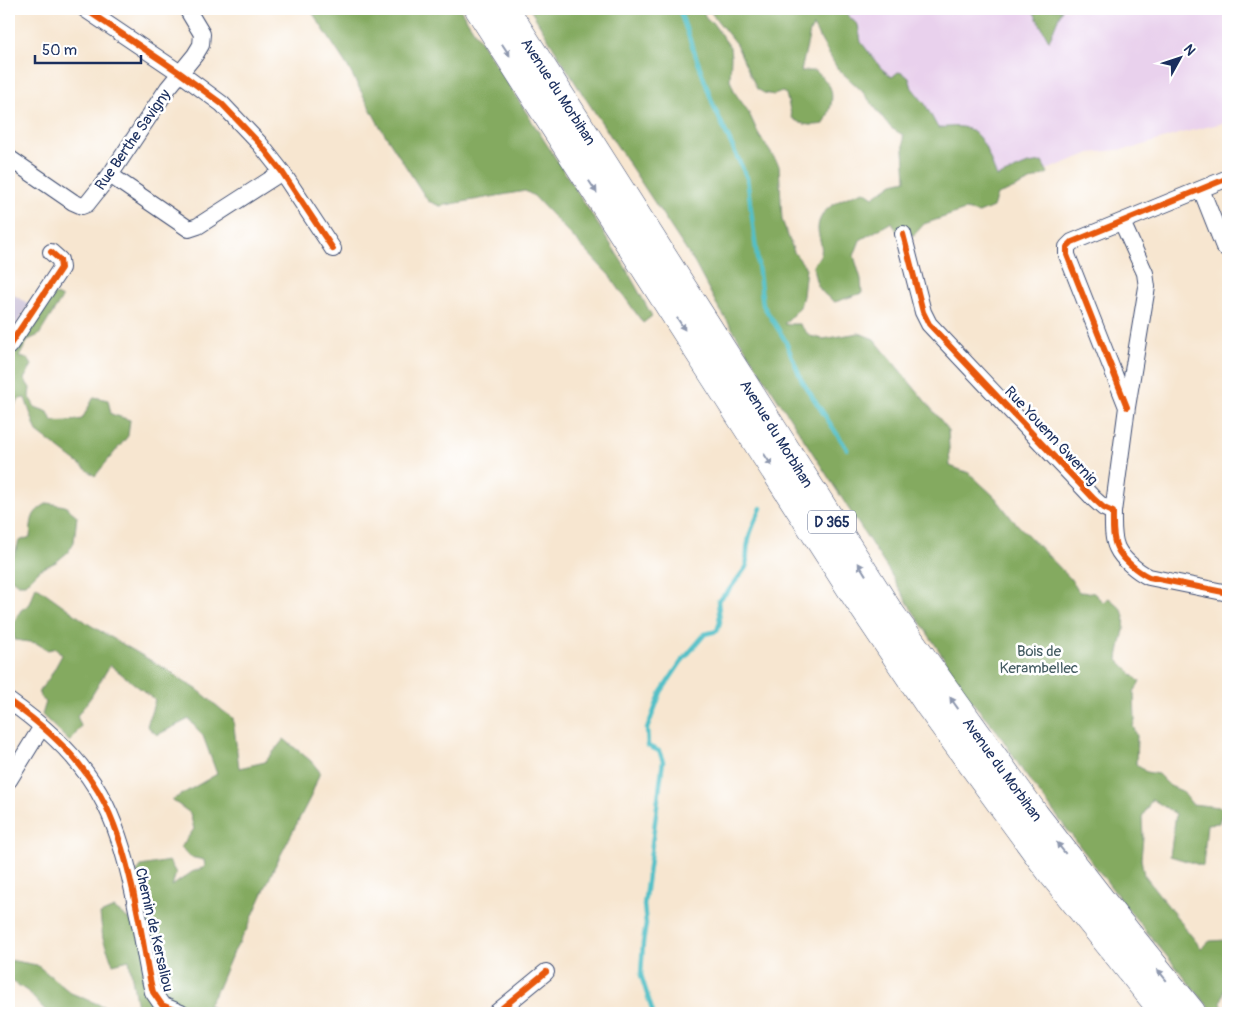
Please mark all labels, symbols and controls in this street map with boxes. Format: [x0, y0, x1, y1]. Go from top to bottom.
scale bar [35, 32, 141, 64]
north arrow [1154, 32, 1204, 82]
street label: Avenue du Morbihan [516, 35, 600, 149]
text: 50 m [42, 41, 77, 60]
text: N [1180, 41, 1199, 59]
one-way arrow [501, 43, 510, 56]
street label: Rue Berthe Savigny [91, 85, 175, 194]
one-way arrow [589, 180, 598, 193]
one-way arrow [676, 317, 686, 330]
street label: Avenue du Morbihan [735, 376, 817, 492]
street label: Rue Youenn Gwernig [1000, 382, 1102, 490]
one-way arrow [764, 454, 773, 467]
road number: D 365 [808, 511, 856, 534]
one-way arrow [857, 563, 867, 576]
park label: Bois de Kerambellec [999, 642, 1079, 678]
one-way arrow [949, 696, 959, 710]
street label: Avenue du Morbihan [958, 714, 1046, 826]
one-way arrow [1056, 841, 1066, 855]
street label: Chemin de Kersaliou [131, 866, 177, 994]
one-way arrow [1156, 969, 1167, 982]

